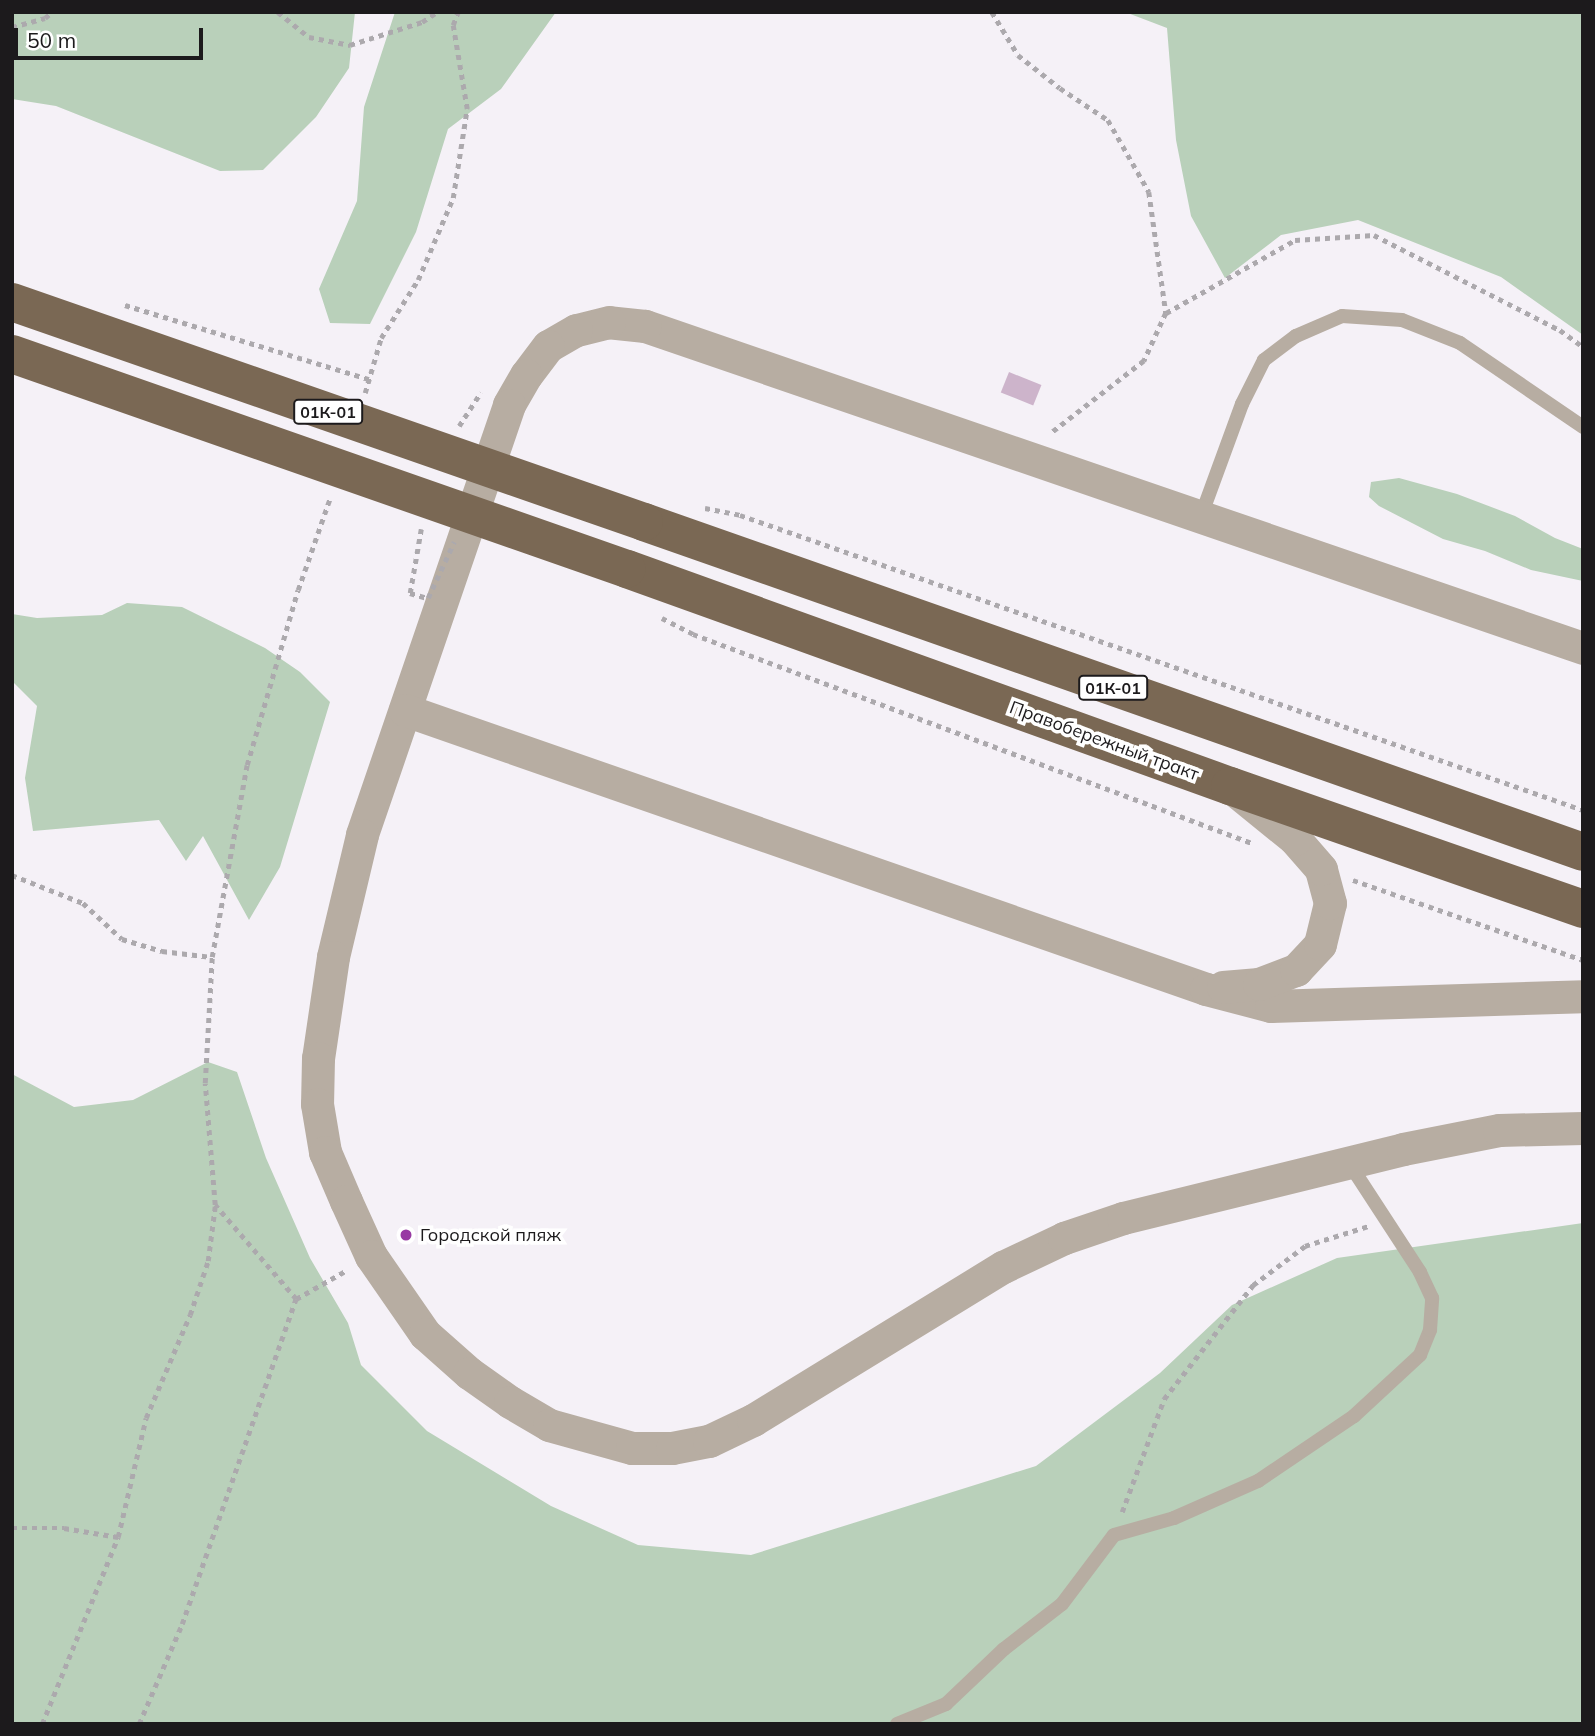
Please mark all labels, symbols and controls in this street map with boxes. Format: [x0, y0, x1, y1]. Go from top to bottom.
scale bar [18, 14, 206, 58]
text: 50 m [27, 27, 76, 53]
road number: 01К-01 [293, 400, 363, 424]
road number: 01К-01 [1078, 676, 1148, 701]
street label: Правобережный тракт [1006, 697, 1202, 785]
place label: Городской пляж [420, 1224, 561, 1246]
marker: Городской пляж [398, 1227, 414, 1243]

